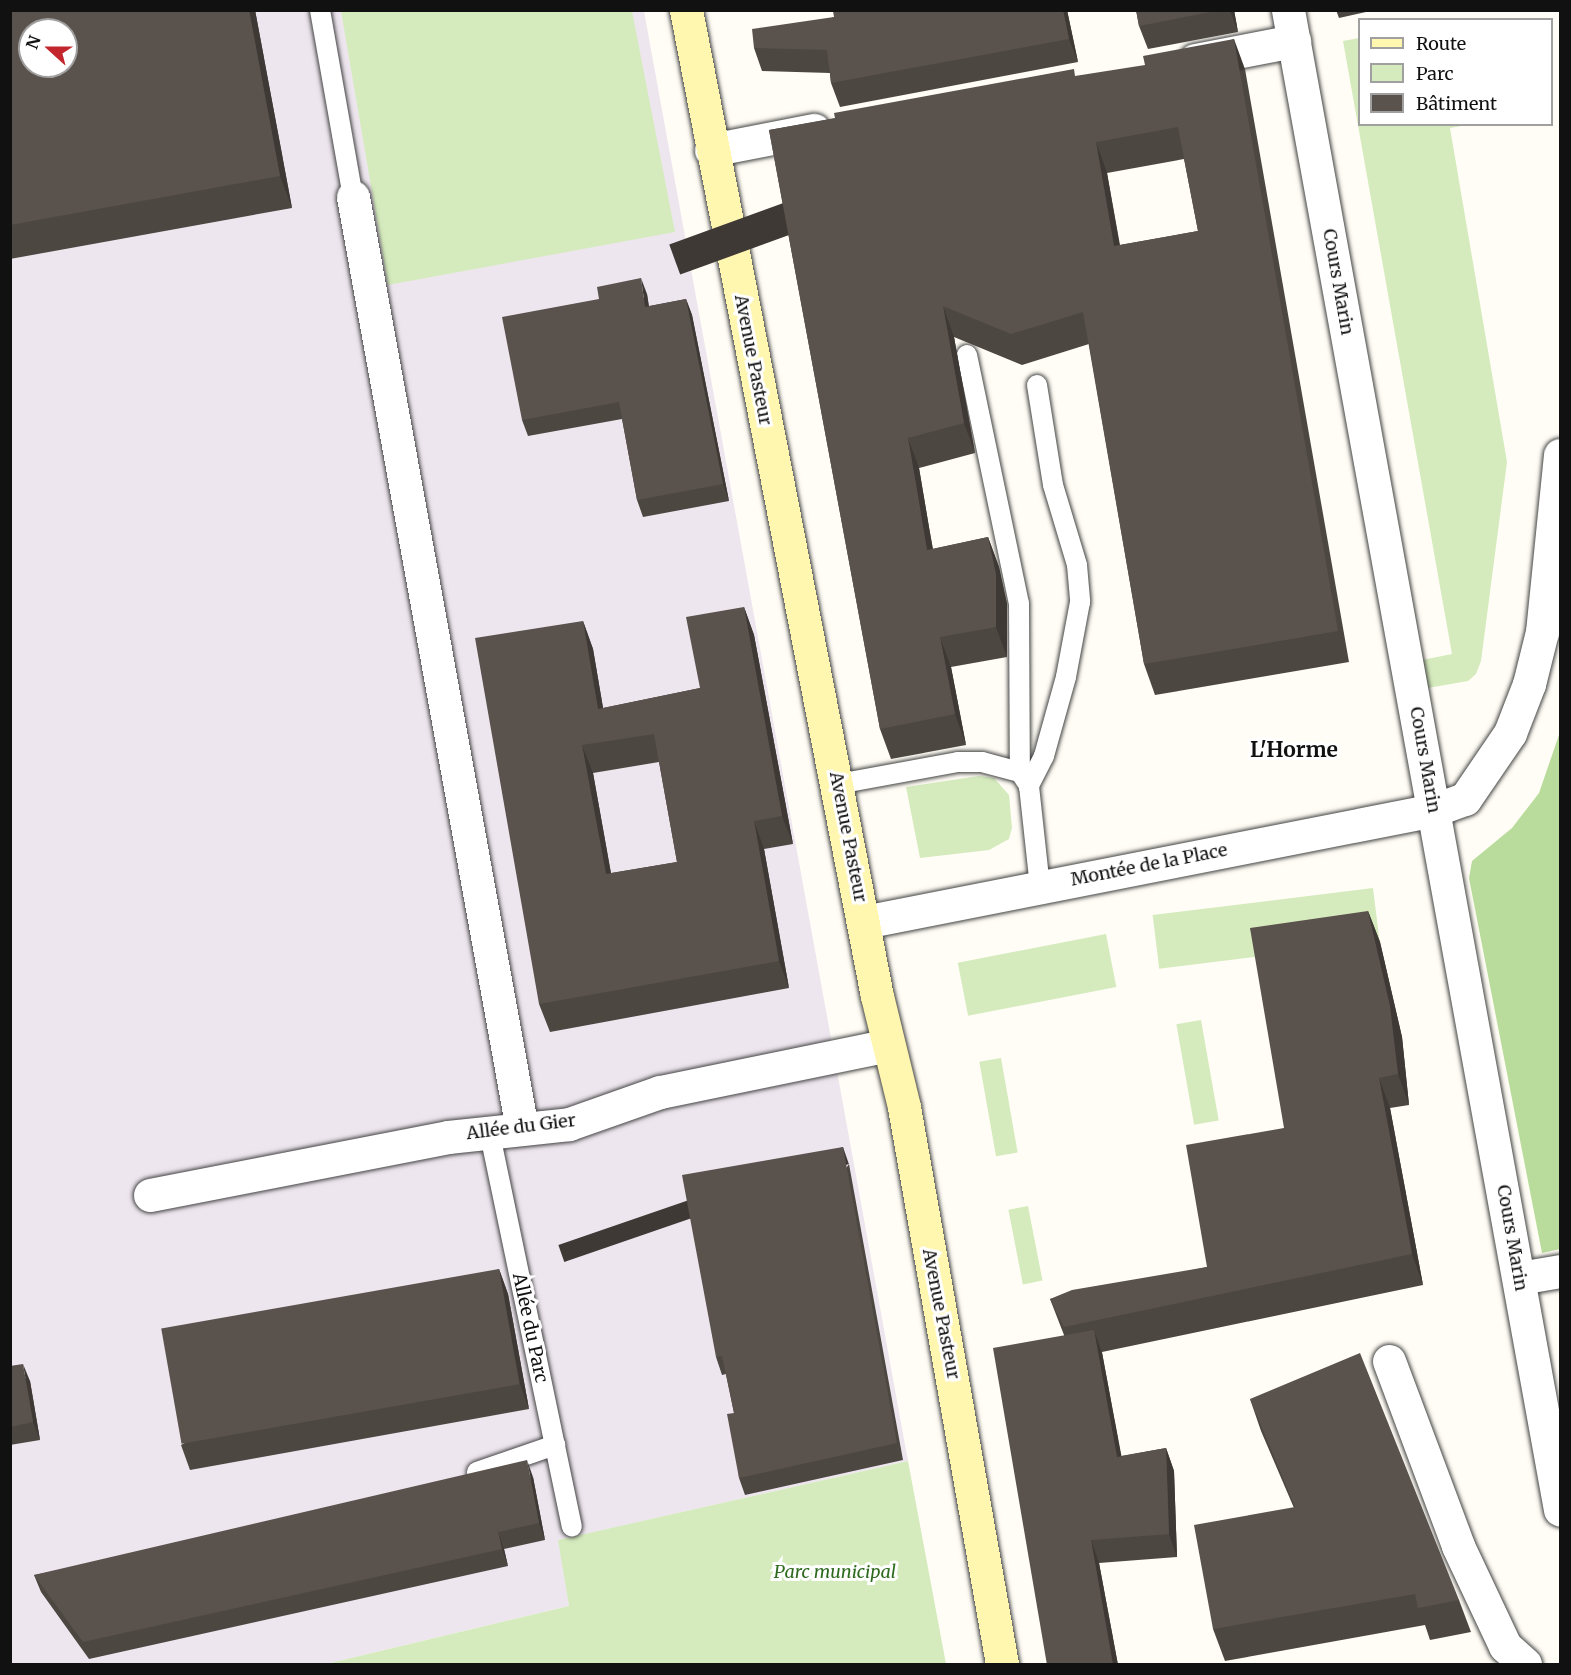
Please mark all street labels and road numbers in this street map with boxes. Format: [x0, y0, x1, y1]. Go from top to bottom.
street label: Cours Marin [1318, 227, 1358, 337]
street label: Avenue Pasteur [730, 293, 776, 427]
street label: Cours Marin [1405, 705, 1445, 815]
street label: Avenue Pasteur [825, 770, 871, 904]
street label: Montée de la Place [1069, 839, 1229, 891]
street label: Allée du Gier [465, 1110, 577, 1144]
street label: Cours Marin [1492, 1183, 1532, 1293]
street label: Avenue Pasteur [918, 1247, 964, 1381]
street label: Allée du Parc [508, 1271, 552, 1385]

